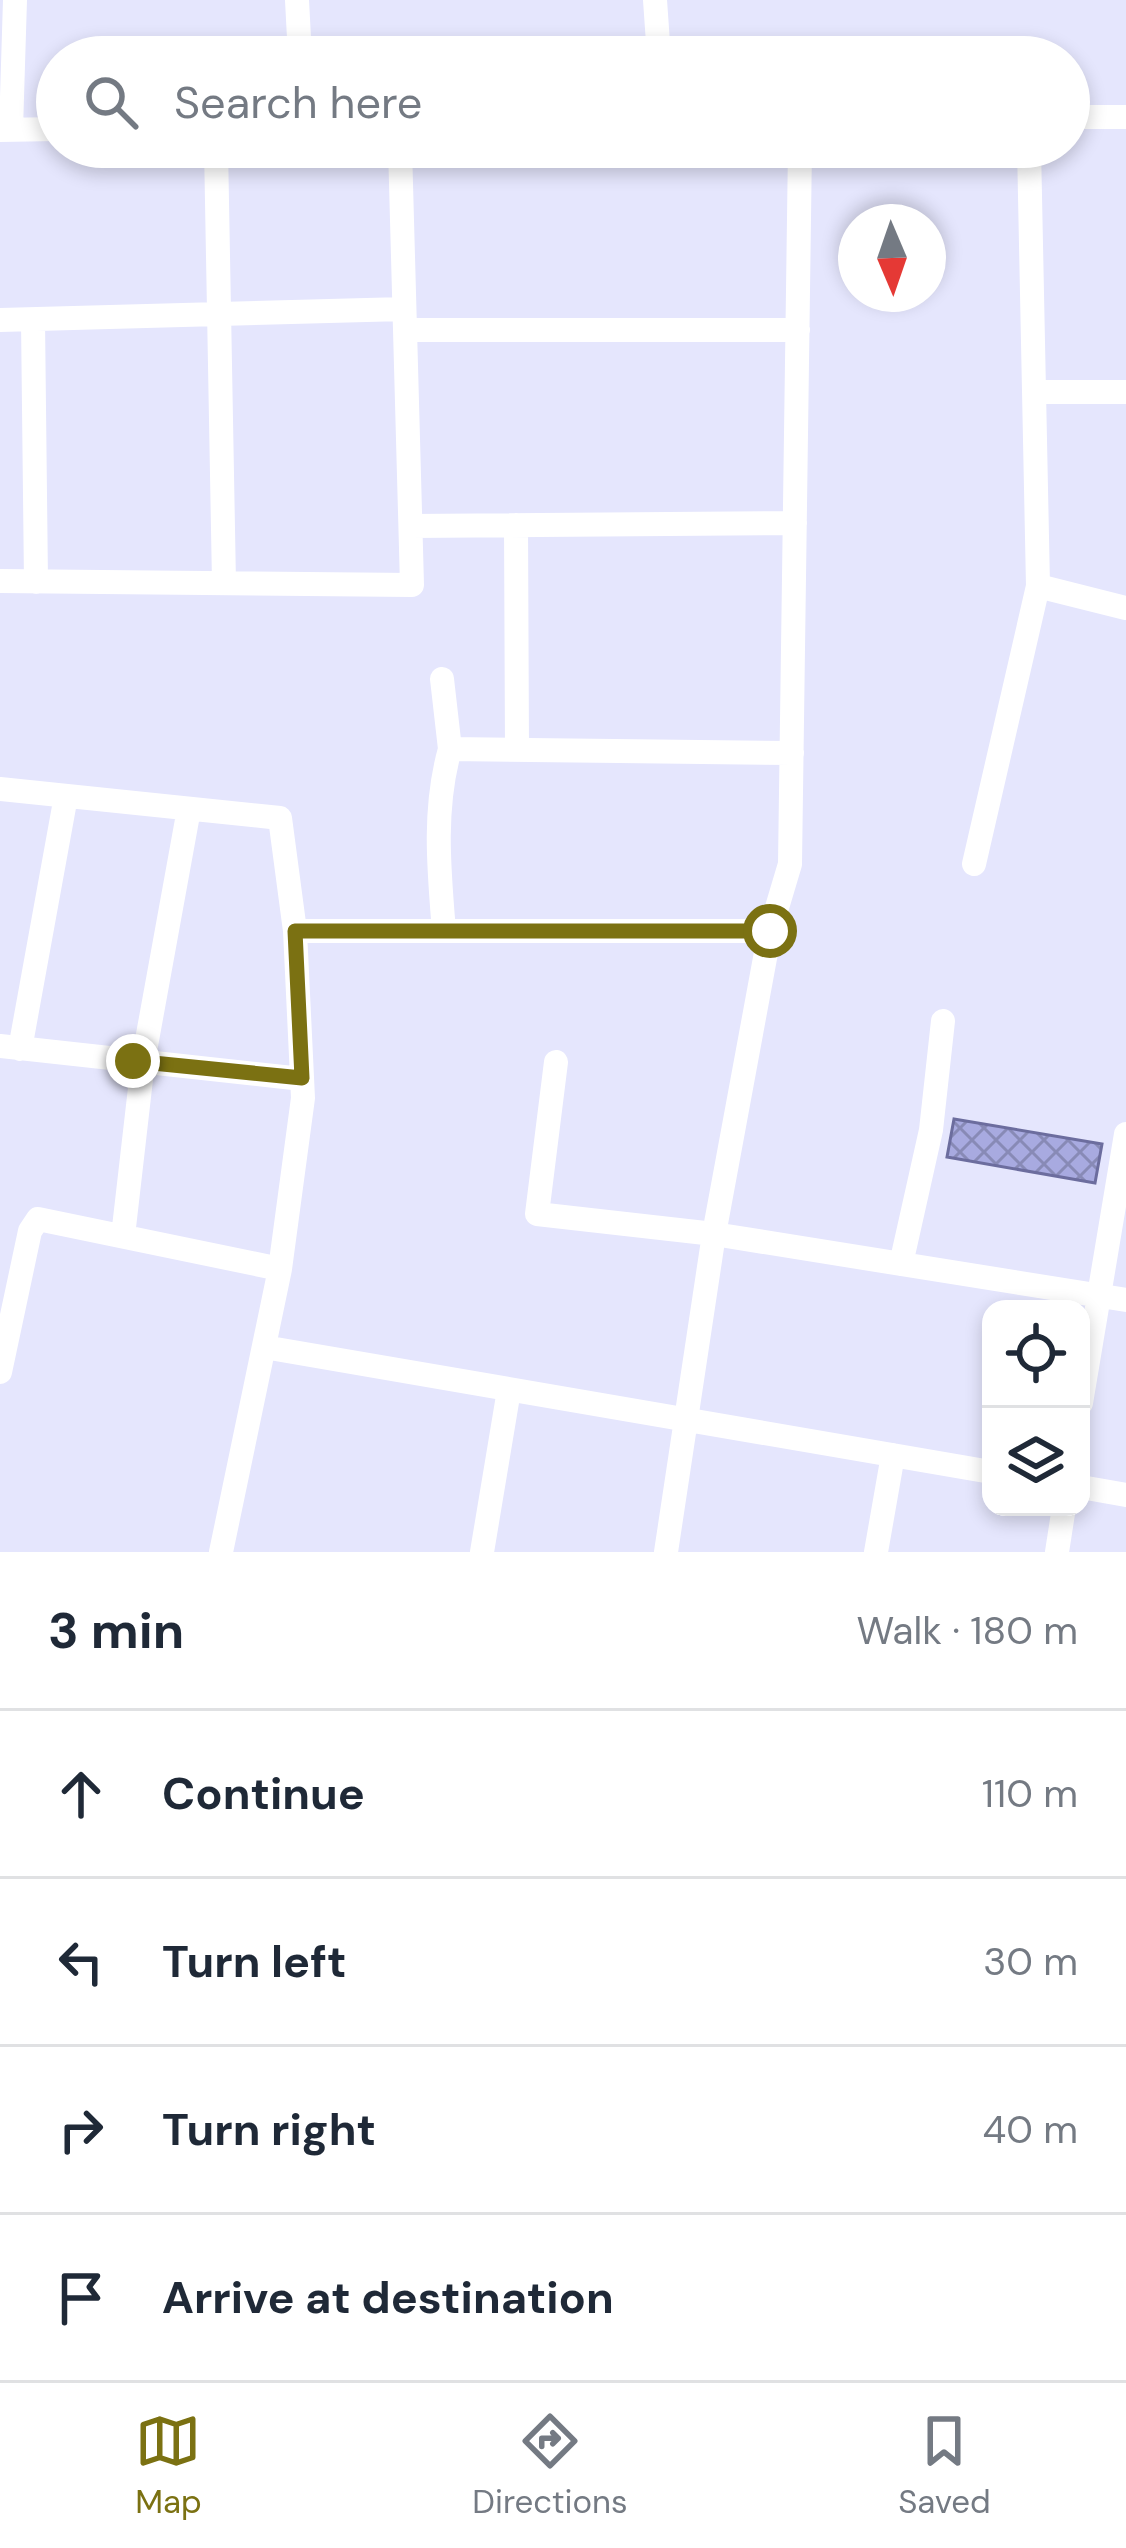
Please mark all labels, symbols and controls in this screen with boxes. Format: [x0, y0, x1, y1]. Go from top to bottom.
search box [36, 36, 1090, 168]
icon: search [78, 69, 144, 135]
text: Search here [174, 73, 422, 132]
north arrow [838, 204, 946, 312]
route start [743, 904, 797, 958]
route end [106, 1034, 160, 1088]
map controls [982, 1300, 1090, 1516]
button: locate [982, 1300, 1090, 1408]
button: layers [982, 1408, 1090, 1516]
text: 3 min [48, 1597, 184, 1664]
text: Walk · 180 m [856, 1605, 1078, 1656]
icon: ahead [48, 1761, 114, 1827]
text: Continue [162, 1764, 365, 1823]
text: 110 m [982, 1768, 1078, 1819]
icon: left [48, 1929, 114, 1995]
text: Turn left [162, 1932, 346, 1991]
text: 30 m [983, 1936, 1078, 1987]
icon: right [48, 2097, 114, 2163]
text: Turn right [162, 2100, 376, 2159]
text: 40 m [983, 2104, 1078, 2155]
icon: arrive [48, 2265, 114, 2331]
text: Arrive at destination [162, 2268, 614, 2327]
tab: Map [135, 2408, 202, 2523]
tab: Directions [472, 2408, 628, 2523]
tab: Saved [898, 2408, 991, 2523]

